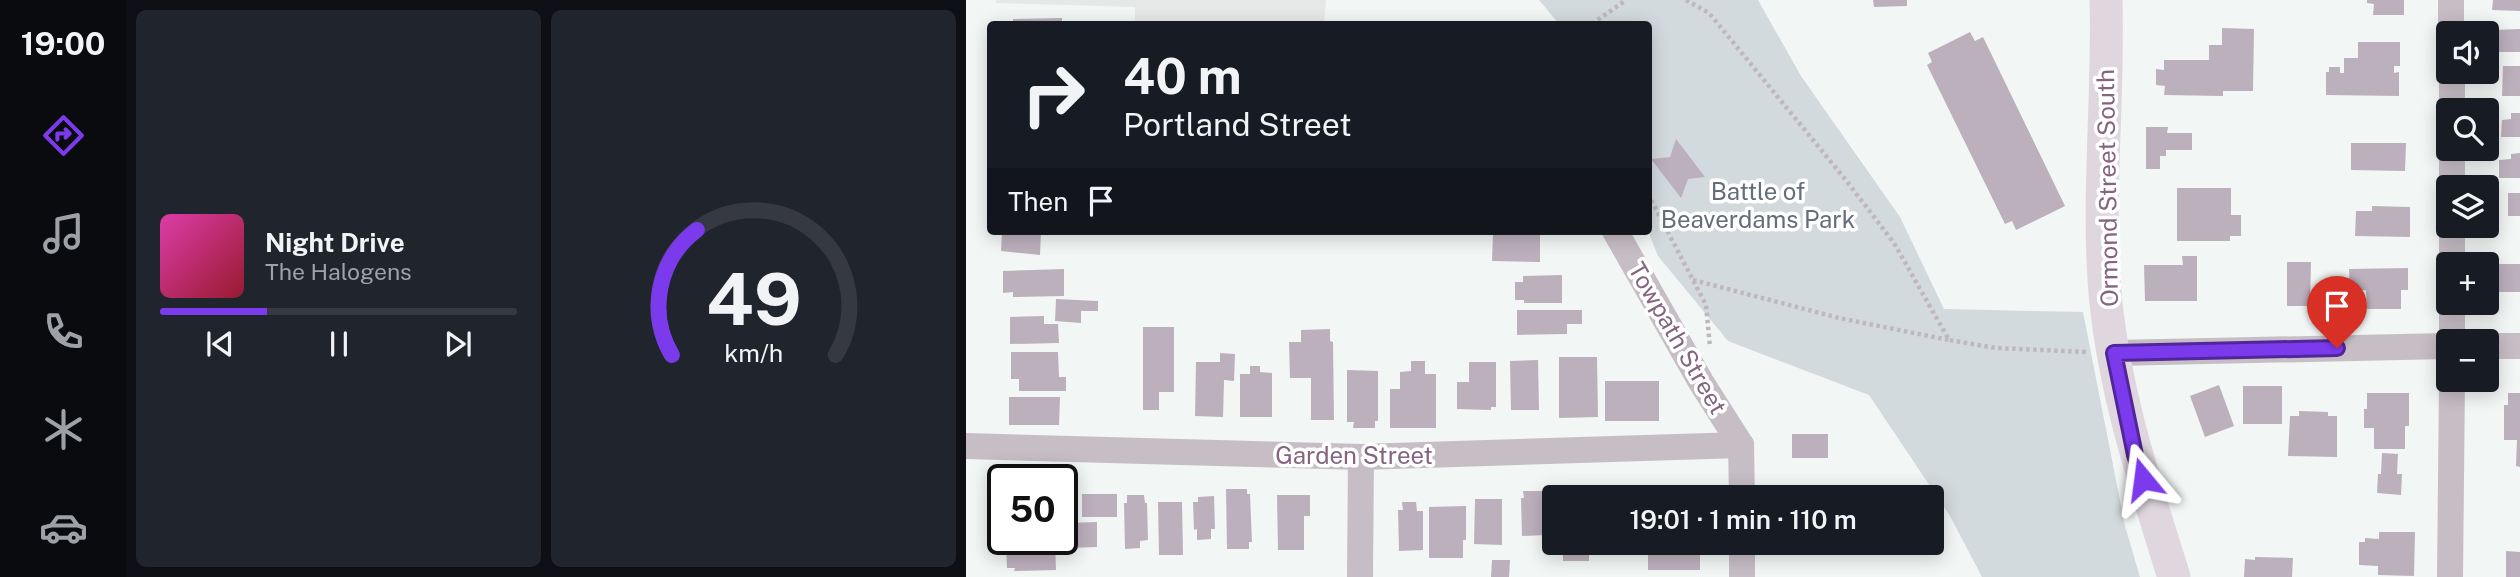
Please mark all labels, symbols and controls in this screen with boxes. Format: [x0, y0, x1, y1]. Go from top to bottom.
map controls [2436, 21, 2499, 392]
button: sound [2436, 21, 2499, 84]
text: 19:00 [21, 25, 105, 62]
text: 40 m [1123, 47, 1242, 105]
icon: right [1008, 49, 1099, 140]
street label: Ormond Street South [2091, 69, 2123, 307]
button: search [2436, 98, 2499, 161]
text: Portland Street [1123, 106, 1352, 143]
icon: directions [39, 111, 88, 160]
button: layers [2436, 175, 2499, 238]
park label: Battle of Beaverdams Park [1661, 177, 1855, 233]
icon: arrive [1082, 182, 1120, 220]
text: Then [1008, 186, 1068, 217]
icon: music [39, 209, 88, 258]
text: Night Drive [265, 227, 405, 258]
button: + [2436, 252, 2499, 315]
text: 49 [706, 256, 801, 341]
street label: Towpath Street [1623, 257, 1733, 419]
text: The Halogens [265, 258, 412, 285]
pin [2307, 276, 2367, 348]
icon: arrive [2318, 287, 2356, 325]
icon: phone [39, 307, 88, 356]
icon: previous [201, 325, 239, 363]
icon: pause [320, 325, 358, 363]
icon: next [439, 325, 477, 363]
button: − [2436, 329, 2499, 392]
text: km/h [724, 337, 783, 367]
icon: climate [39, 405, 88, 454]
street label: Garden Street [1275, 441, 1433, 469]
position arrow [2106, 442, 2180, 516]
speed limit sign: 50 [987, 464, 1078, 555]
icon: car [39, 503, 88, 552]
text: 19:01 · 1 min · 110 m [1629, 504, 1857, 535]

